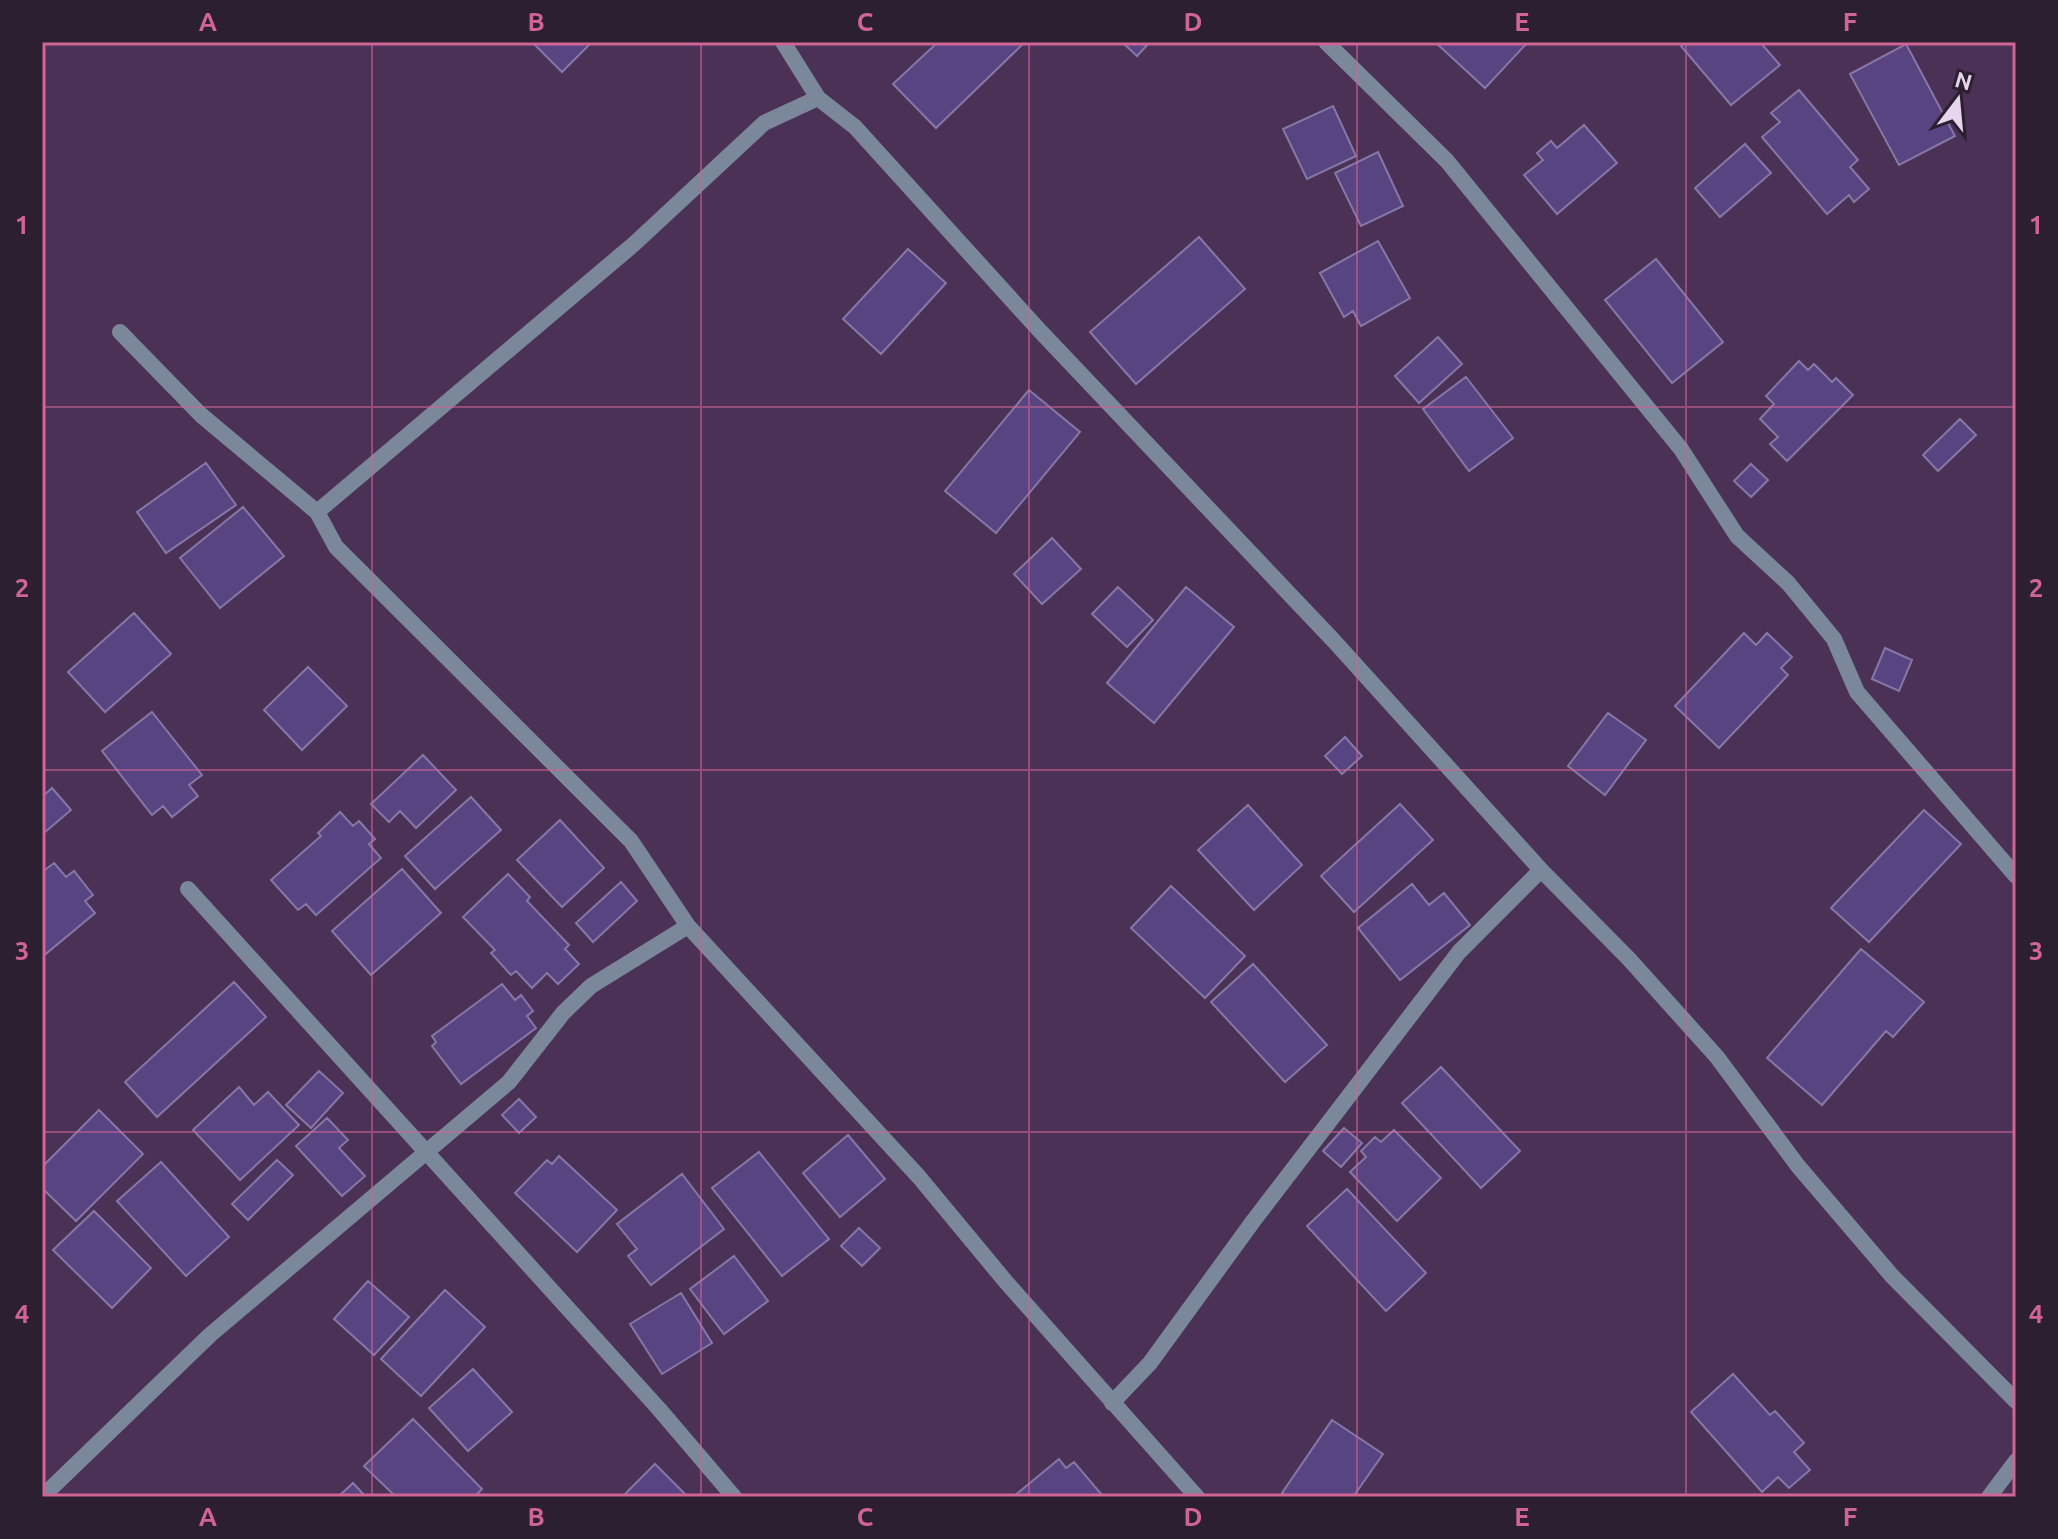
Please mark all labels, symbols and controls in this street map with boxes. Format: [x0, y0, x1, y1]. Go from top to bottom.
text: A [199, 7, 218, 36]
text: B [527, 7, 545, 36]
text: C [857, 7, 874, 36]
text: D [1184, 7, 1202, 36]
text: E [1514, 7, 1530, 36]
text: F [1843, 7, 1857, 36]
north arrow [1918, 60, 1998, 140]
text: N [1952, 66, 1975, 95]
text: 1 [15, 210, 29, 239]
text: 1 [2029, 210, 2043, 239]
text: 2 [15, 573, 29, 602]
text: 2 [2029, 573, 2043, 602]
text: 3 [15, 936, 29, 965]
text: 3 [2029, 936, 2043, 965]
text: 4 [15, 1299, 29, 1328]
text: 4 [2029, 1299, 2043, 1328]
text: A [199, 1502, 218, 1531]
text: B [527, 1502, 545, 1531]
text: C [857, 1502, 874, 1531]
text: D [1184, 1502, 1202, 1531]
text: E [1514, 1502, 1530, 1531]
text: F [1843, 1502, 1857, 1531]

